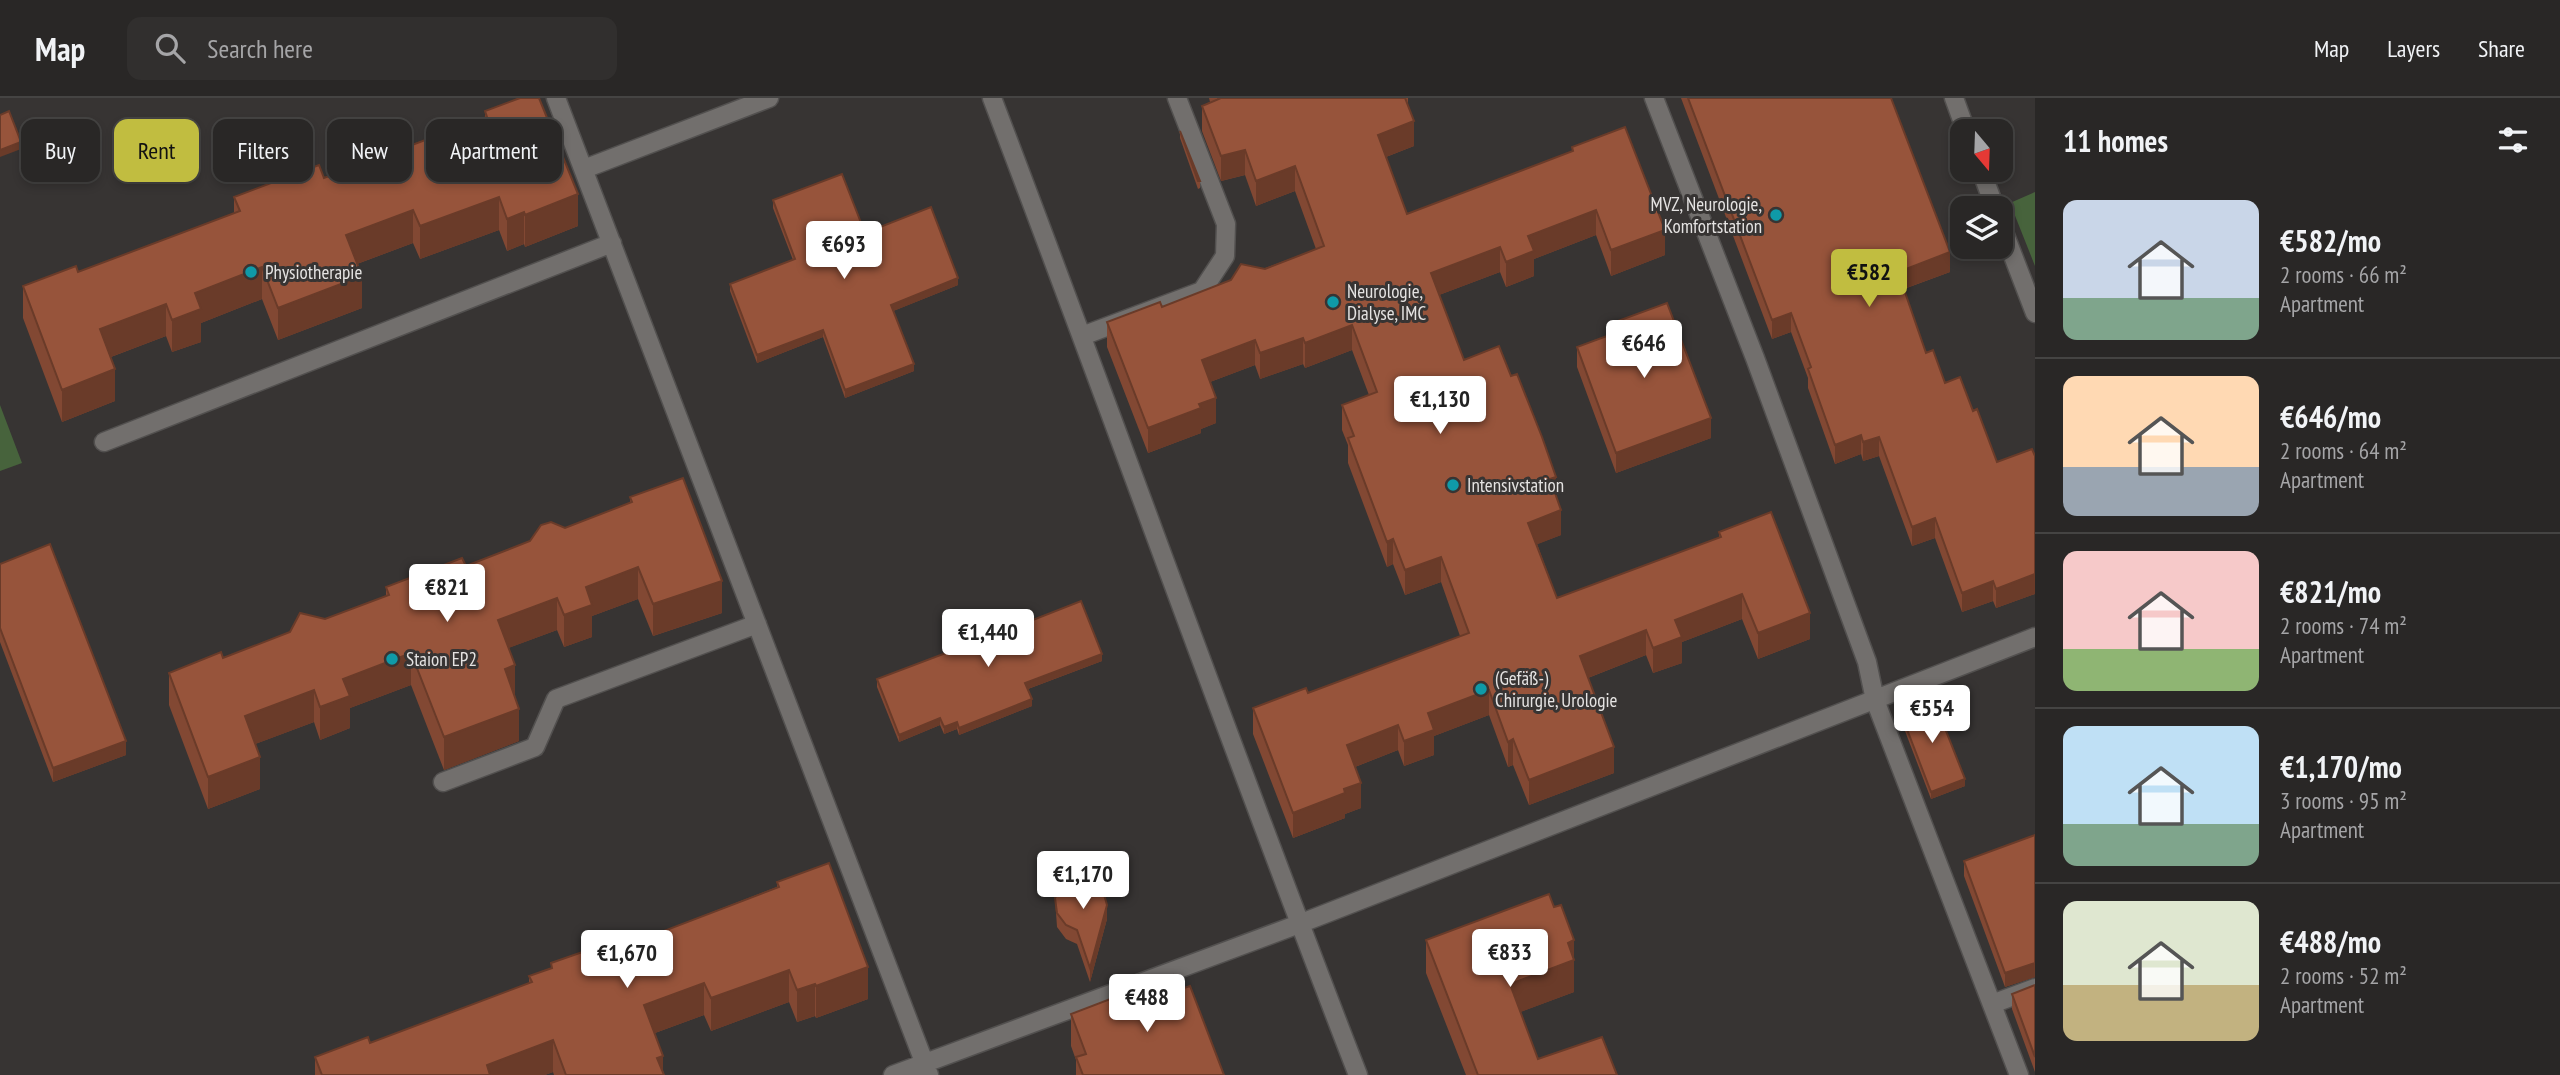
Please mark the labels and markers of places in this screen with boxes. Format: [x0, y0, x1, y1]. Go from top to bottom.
place label: MVZ, Neurologie, Komfortstation [1651, 192, 1762, 238]
marker: MVZ, Neurologie, Komfortstation [1768, 207, 1784, 223]
pin: €693 [803, 222, 885, 281]
pin: €582 [1828, 250, 1910, 309]
place label: Physiotherapie [265, 260, 362, 284]
marker: Physiotherapie [243, 264, 259, 280]
place label: Neurologie, Dialyse, IMC [1347, 279, 1426, 325]
marker: Neurologie, Dialyse, IMC [1325, 294, 1341, 310]
pin: €646 [1603, 320, 1685, 380]
pin: €1,130 [1383, 376, 1497, 436]
place label: Intensivstation [1467, 473, 1564, 497]
marker: Intensivstation [1445, 477, 1461, 493]
pin: €821 [406, 564, 488, 624]
pin: €1,440 [931, 610, 1045, 669]
place label: Staion EP2 [406, 647, 477, 671]
marker: Staion EP2 [384, 651, 400, 667]
place label: (Gefäß-) Chirurgie, Urologie [1495, 666, 1618, 712]
marker: (Gefäß-) Chirurgie, Urologie [1473, 681, 1489, 697]
pin: €554 [1891, 686, 1973, 745]
pin: €1,170 [1026, 852, 1140, 911]
pin: €1,670 [570, 930, 684, 990]
pin: €833 [1469, 930, 1551, 989]
pin: €488 [1106, 974, 1188, 1034]

